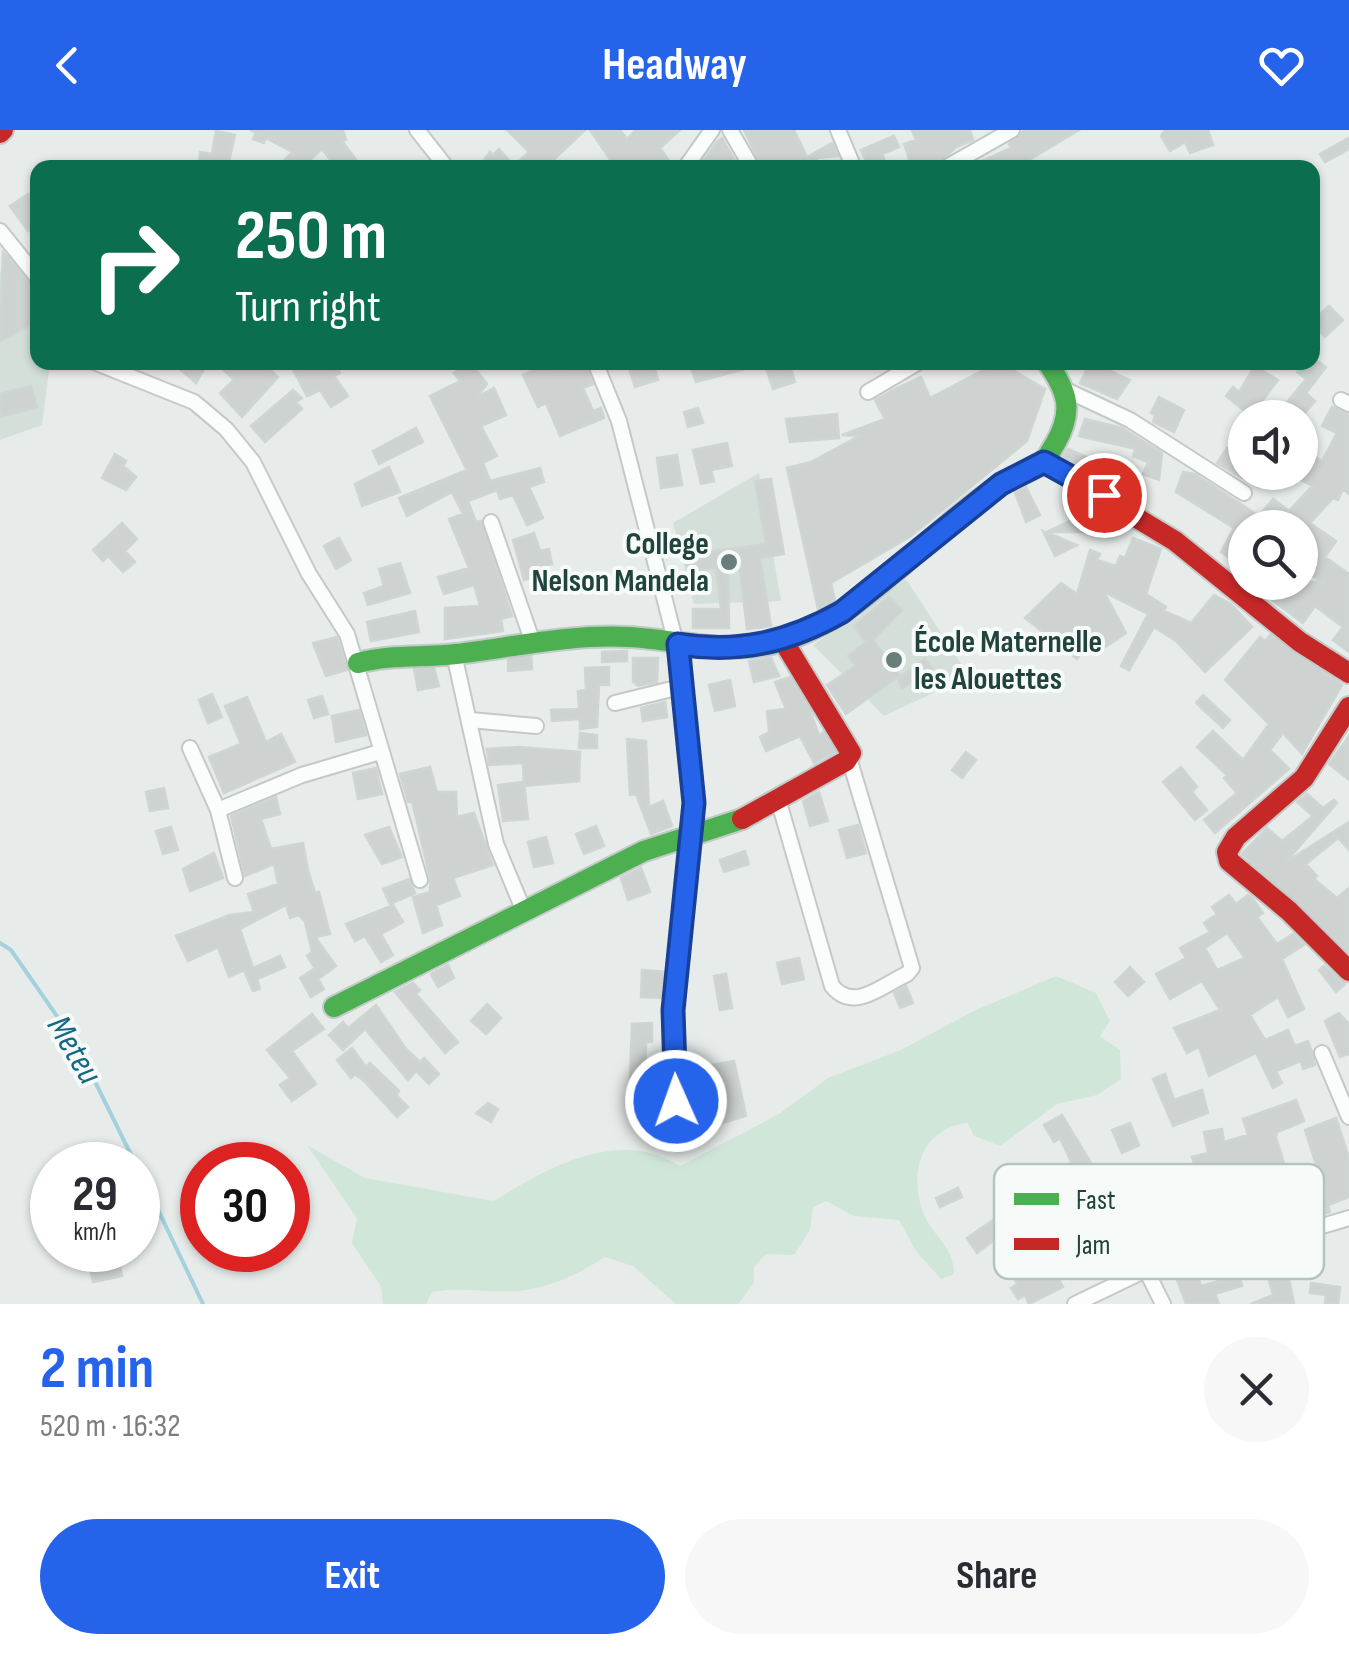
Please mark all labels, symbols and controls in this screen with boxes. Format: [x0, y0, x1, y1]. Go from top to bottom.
icon: back [40, 38, 95, 93]
text: Headway [602, 38, 747, 93]
icon: heart [1254, 38, 1309, 93]
text: 250 m [235, 195, 387, 279]
icon: right [70, 200, 200, 330]
text: Turn right [235, 280, 381, 335]
map controls [1228, 400, 1318, 600]
button: sound [1228, 400, 1318, 490]
pin [1062, 453, 1147, 538]
icon: arrive [1077, 468, 1132, 523]
button: search [1228, 510, 1318, 600]
place label: College Nelson Mandela [532, 525, 709, 601]
marker: College Nelson Mandela [718, 551, 740, 573]
place label: École Maternelle les Alouettes [914, 623, 1102, 699]
marker: École Maternelle les Alouettes [883, 649, 905, 671]
water label: Meteu [37, 1008, 111, 1093]
position arrow [624, 1049, 728, 1153]
speed limit sign: 30 [180, 1142, 310, 1272]
legend [994, 1164, 1324, 1279]
text: 29 [72, 1165, 118, 1225]
text: Fast [1076, 1184, 1115, 1217]
text: km/h [73, 1217, 117, 1248]
text: Jam [1075, 1229, 1111, 1262]
text: 2 min [40, 1333, 154, 1405]
button: close [1204, 1337, 1309, 1442]
text: 520 m · 16:32 [40, 1407, 180, 1446]
button: Exit [40, 1519, 665, 1634]
button: Share [685, 1519, 1309, 1634]

